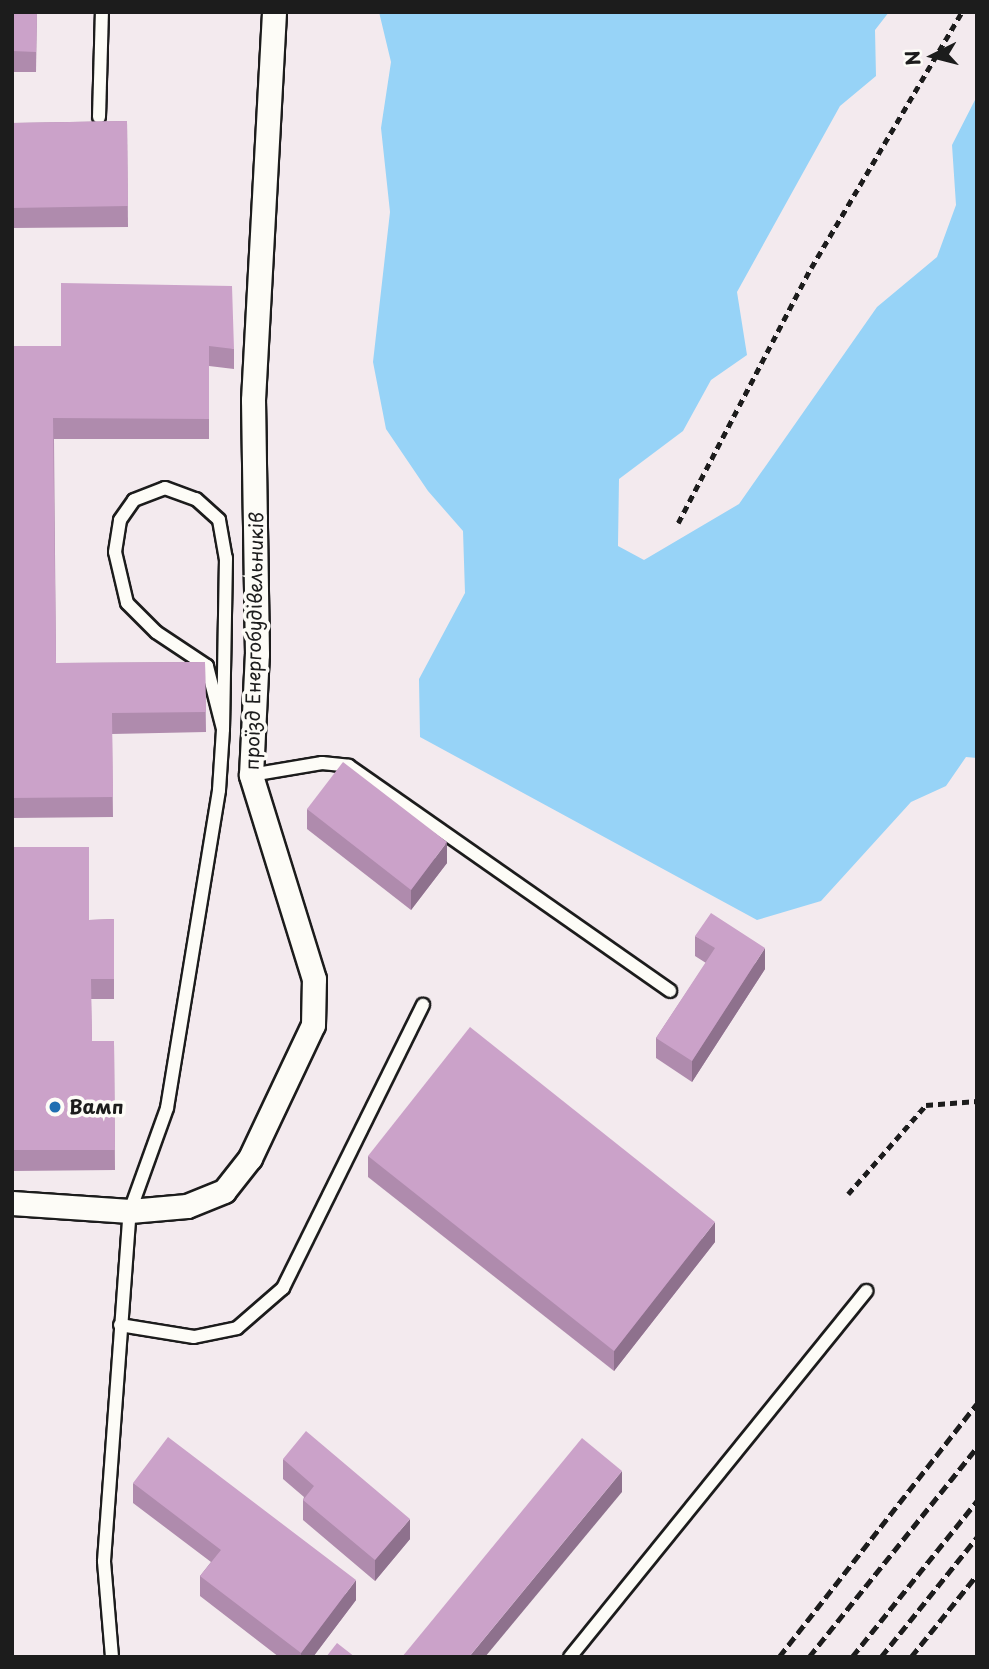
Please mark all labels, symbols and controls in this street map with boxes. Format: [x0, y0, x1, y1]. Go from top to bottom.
north arrow [898, 21, 968, 91]
text: N [897, 49, 927, 67]
street label: проїзд Енергобудівельників [240, 511, 268, 771]
place label: Вамп [69, 1096, 123, 1118]
marker: Вамп [47, 1099, 63, 1115]

